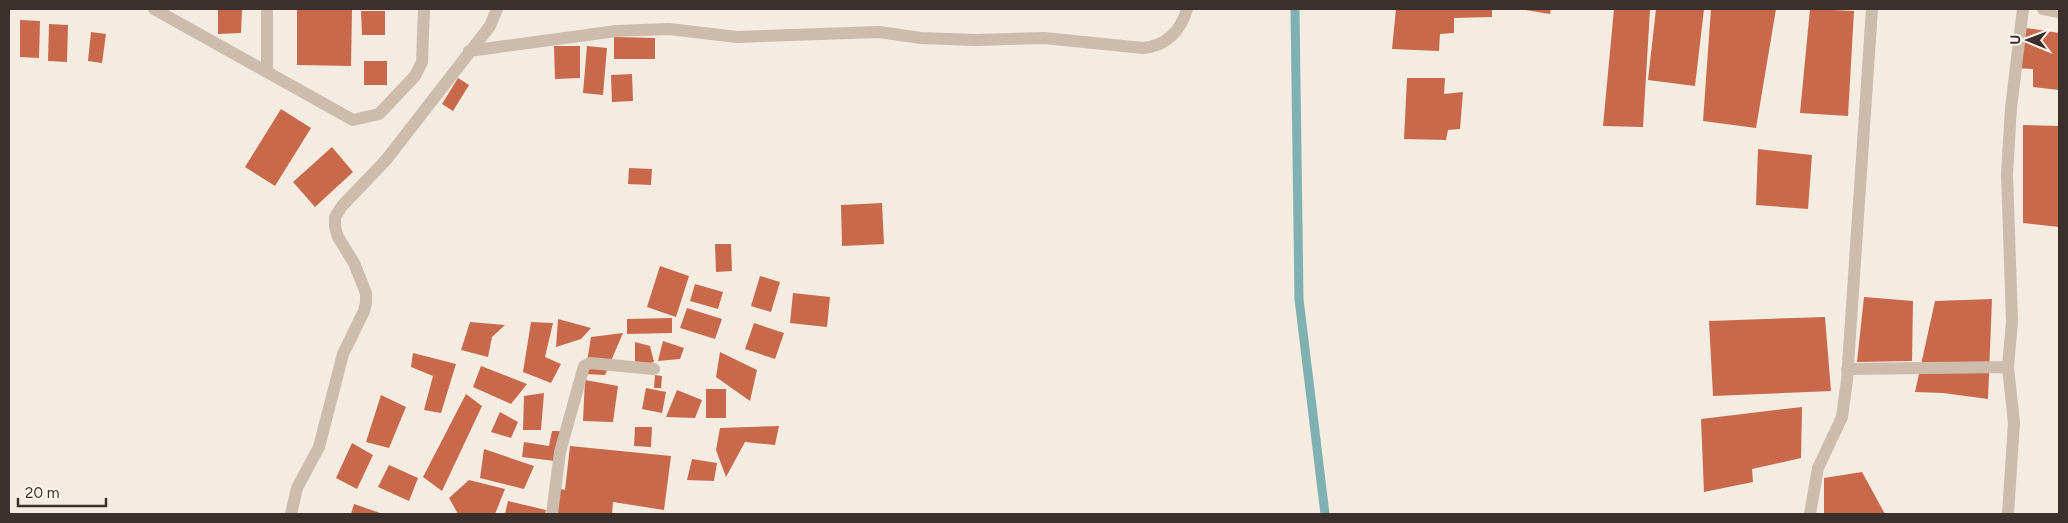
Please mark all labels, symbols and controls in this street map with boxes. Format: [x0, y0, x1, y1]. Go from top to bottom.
north arrow [2003, 15, 2053, 65]
text: U [2007, 35, 2024, 45]
scale bar [18, 476, 105, 508]
text: 20 m [25, 484, 59, 502]

